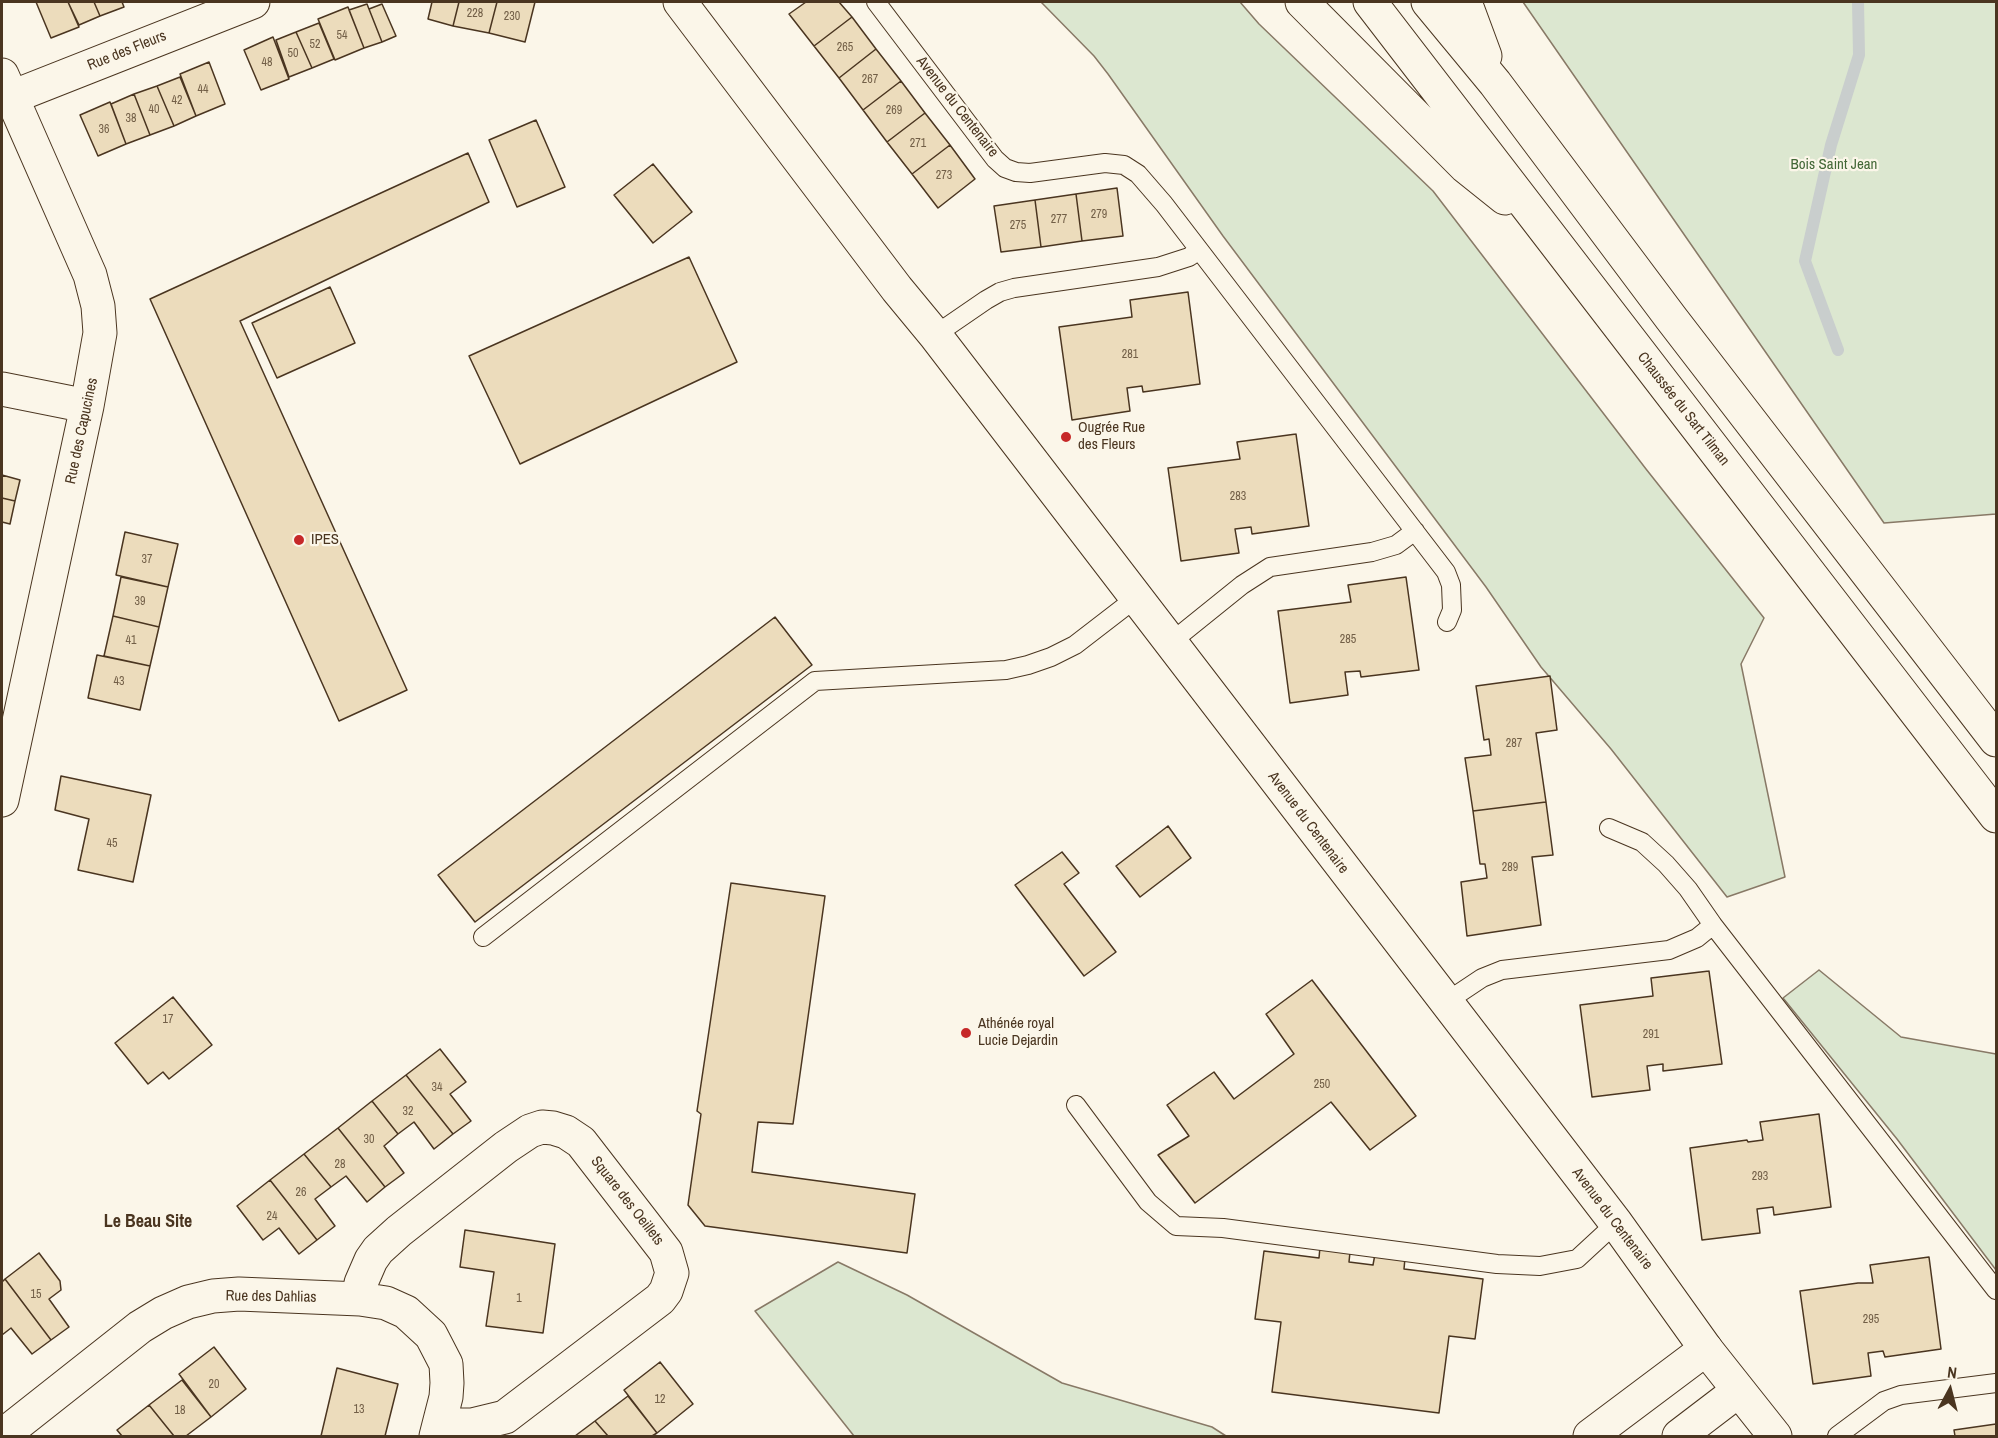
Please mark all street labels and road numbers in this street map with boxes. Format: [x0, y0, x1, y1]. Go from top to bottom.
street label: Rue des Fleurs [85, 27, 169, 75]
street label: Avenue du Centenaire [912, 53, 1002, 161]
street label: Chaussée du Sart Tilman [1633, 349, 1733, 469]
street label: Rue des Capucines [62, 376, 102, 486]
street label: Avenue du Centenaire [1264, 769, 1352, 877]
street label: Square des Oeillets [587, 1153, 667, 1249]
street label: Avenue du Centenaire [1568, 1165, 1656, 1273]
street label: Rue des Dahlias [225, 1287, 317, 1307]

